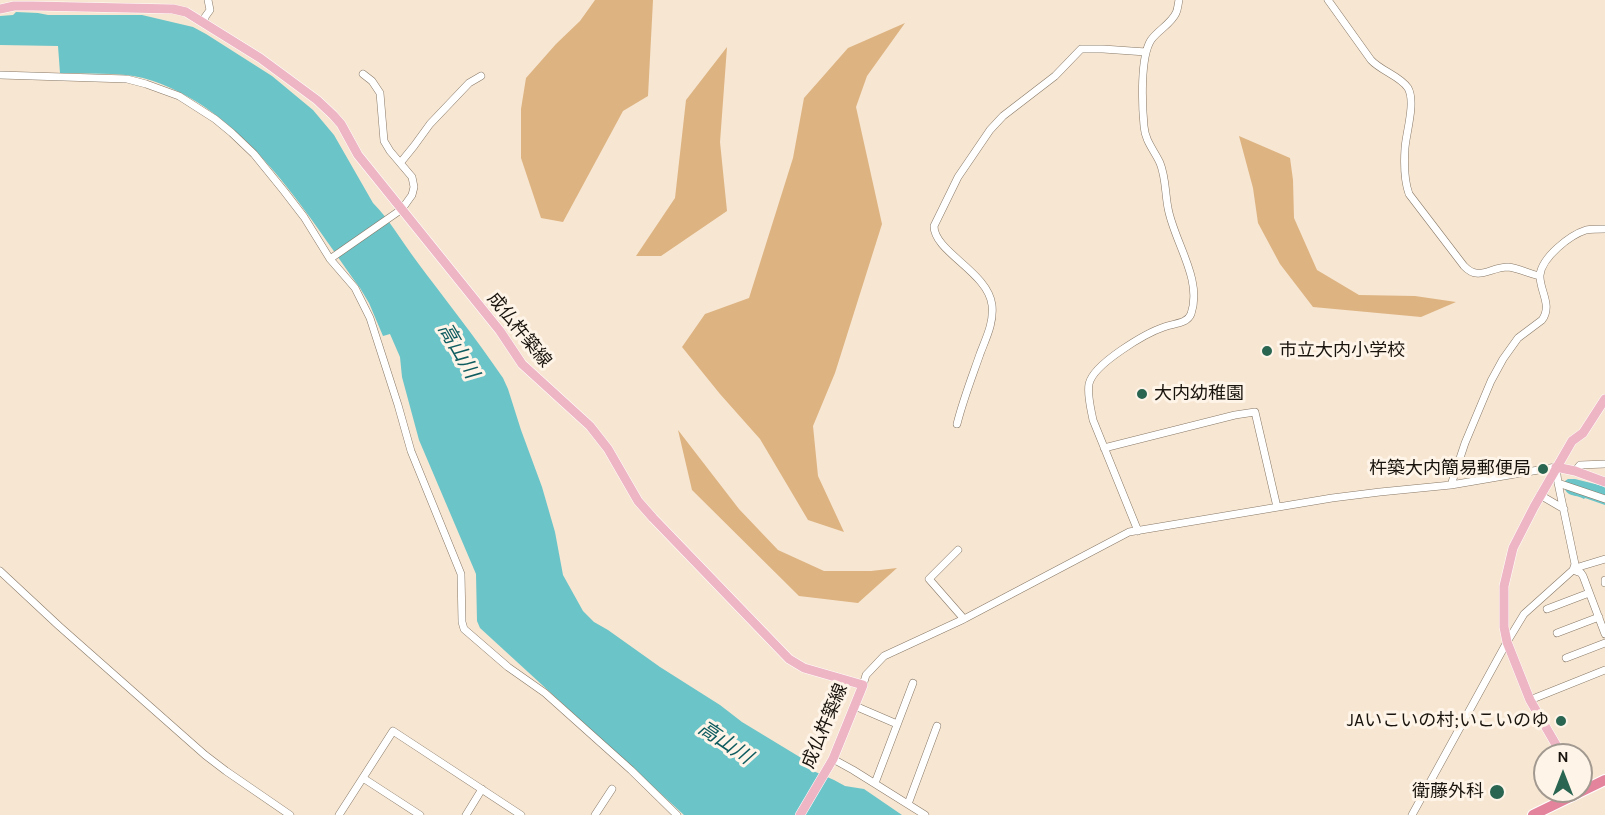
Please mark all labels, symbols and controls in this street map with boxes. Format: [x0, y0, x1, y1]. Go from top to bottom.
street label: 成仏杵築線 [482, 288, 556, 372]
water label: 高山川 [433, 319, 483, 383]
place label: 市立大内小学校 [1279, 340, 1405, 362]
marker: 市立大内小学校 [1260, 344, 1274, 358]
place label: 大内幼稚園 [1154, 383, 1244, 405]
marker: 大内幼稚園 [1135, 387, 1149, 401]
place label: 杵築大内簡易郵便局 [1369, 458, 1531, 480]
marker: 杵築大内簡易郵便局 [1536, 462, 1550, 476]
street label: 成仏杵築線 [797, 680, 853, 772]
place label: JAいこいの村;いこいのゆ [1347, 710, 1549, 732]
marker: JAいこいの村;いこいのゆ [1554, 714, 1568, 728]
water label: 高山川 [693, 716, 757, 770]
north arrow [1533, 743, 1593, 803]
text: N [1557, 747, 1569, 766]
place label: 衛藤外科 [1412, 781, 1484, 803]
marker: 衛藤外科 [1488, 783, 1506, 801]

